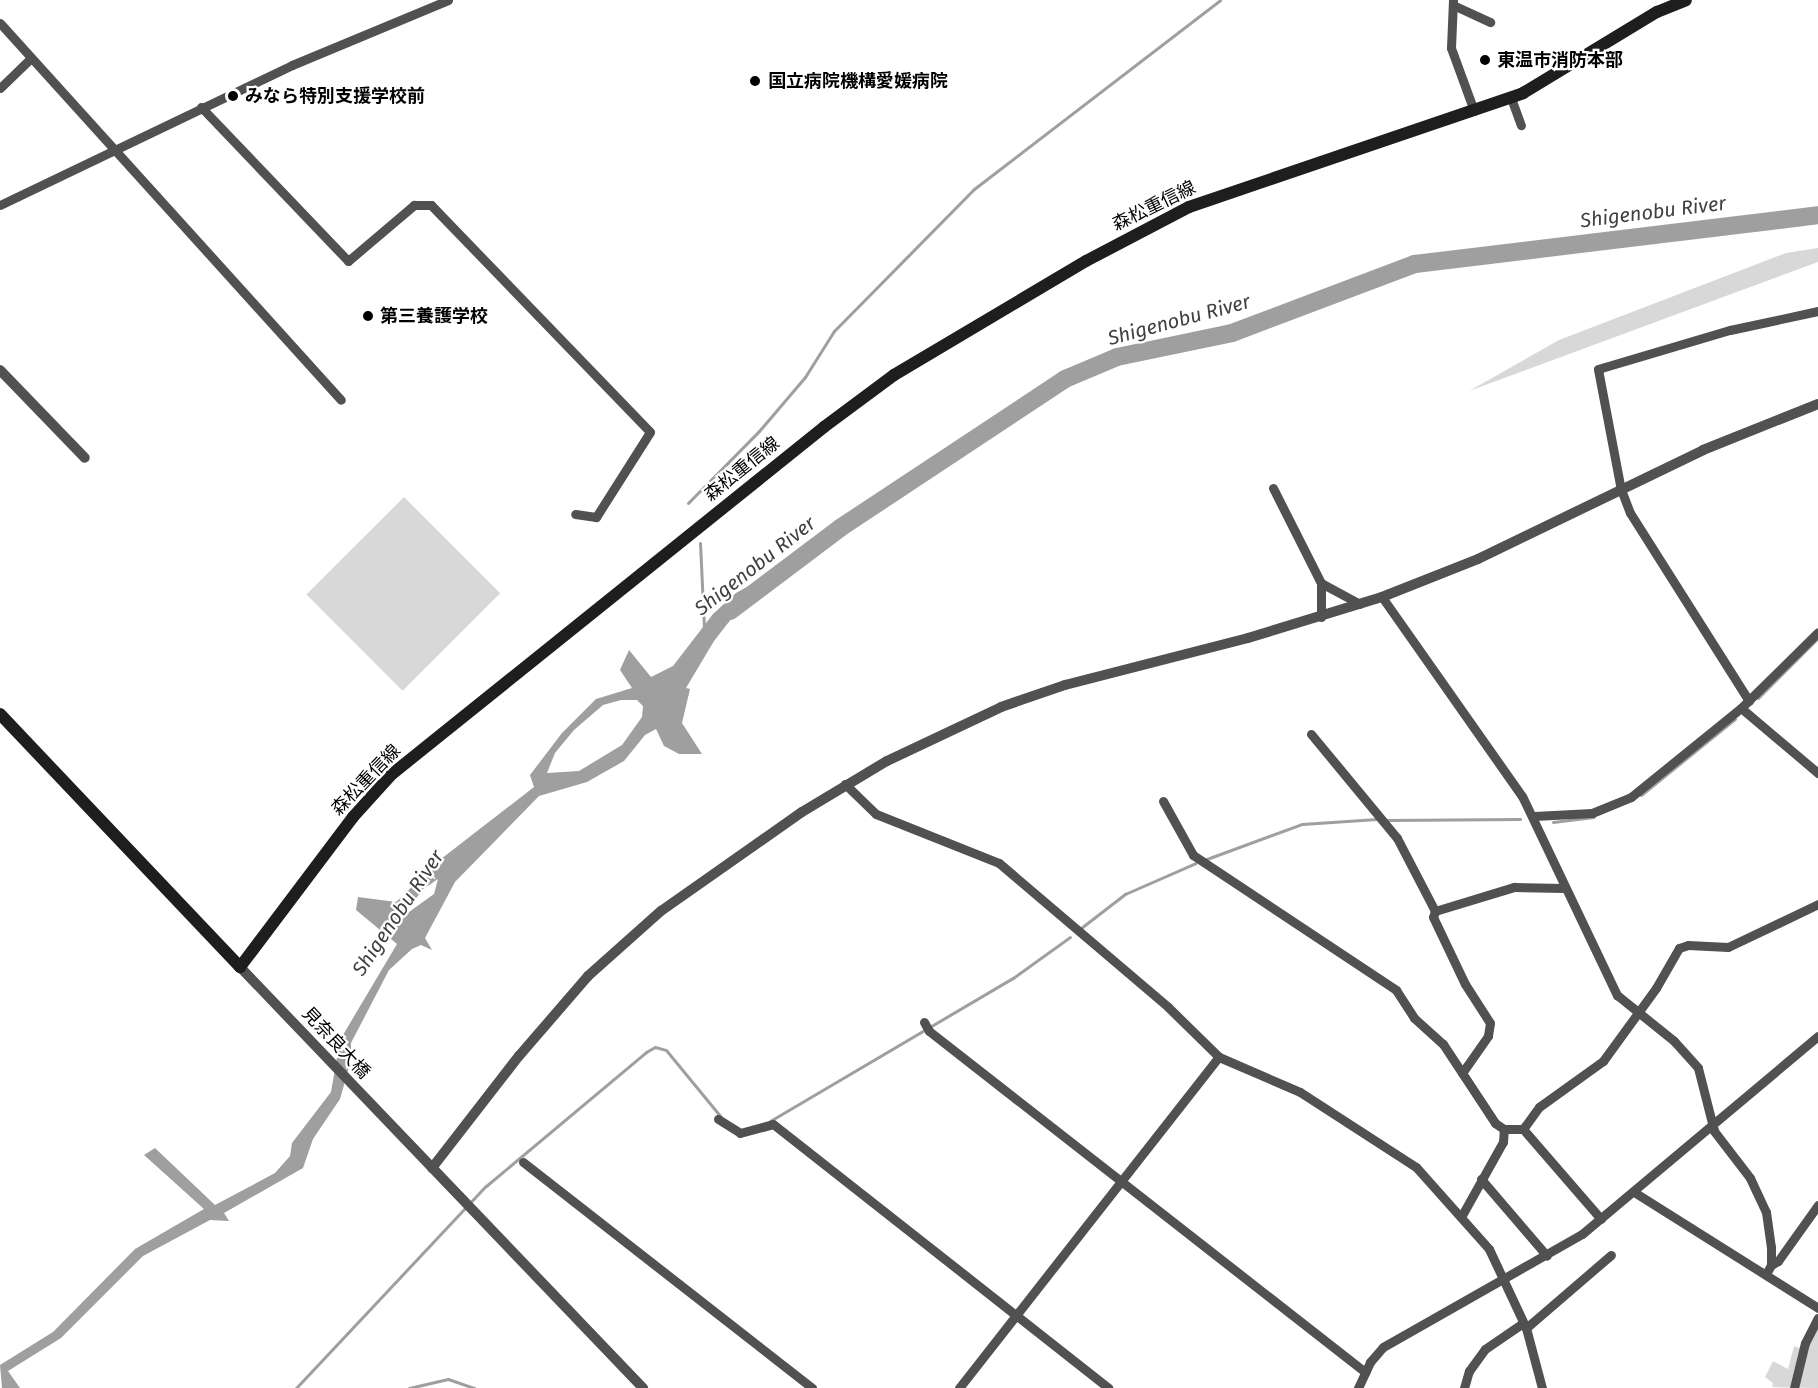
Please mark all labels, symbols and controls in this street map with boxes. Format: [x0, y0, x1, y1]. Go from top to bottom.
place label: 東温市消防本部 [1497, 49, 1623, 71]
marker: 東温市消防本部 [1478, 53, 1492, 67]
place label: 国立病院機構愛媛病院 [768, 70, 948, 92]
marker: 国立病院機構愛媛病院 [746, 72, 764, 90]
place label: みなら特別支援学校前 [245, 85, 425, 107]
marker: みなら特別支援学校前 [226, 89, 240, 103]
street label: 森松重信線 [1109, 177, 1199, 235]
water label: Shigenobu River [1579, 191, 1727, 233]
water label: Shigenobu River [1105, 289, 1253, 351]
place label: 第三養護学校 [380, 305, 488, 327]
marker: 第三養護学校 [361, 309, 375, 323]
street label: 森松重信線 [700, 432, 784, 506]
water label: Shigenobu River [690, 511, 820, 621]
street label: 森松重信線 [327, 740, 405, 820]
water label: Shigenobu River [347, 846, 449, 980]
street label: 見奈良大橋 [297, 1003, 375, 1083]

